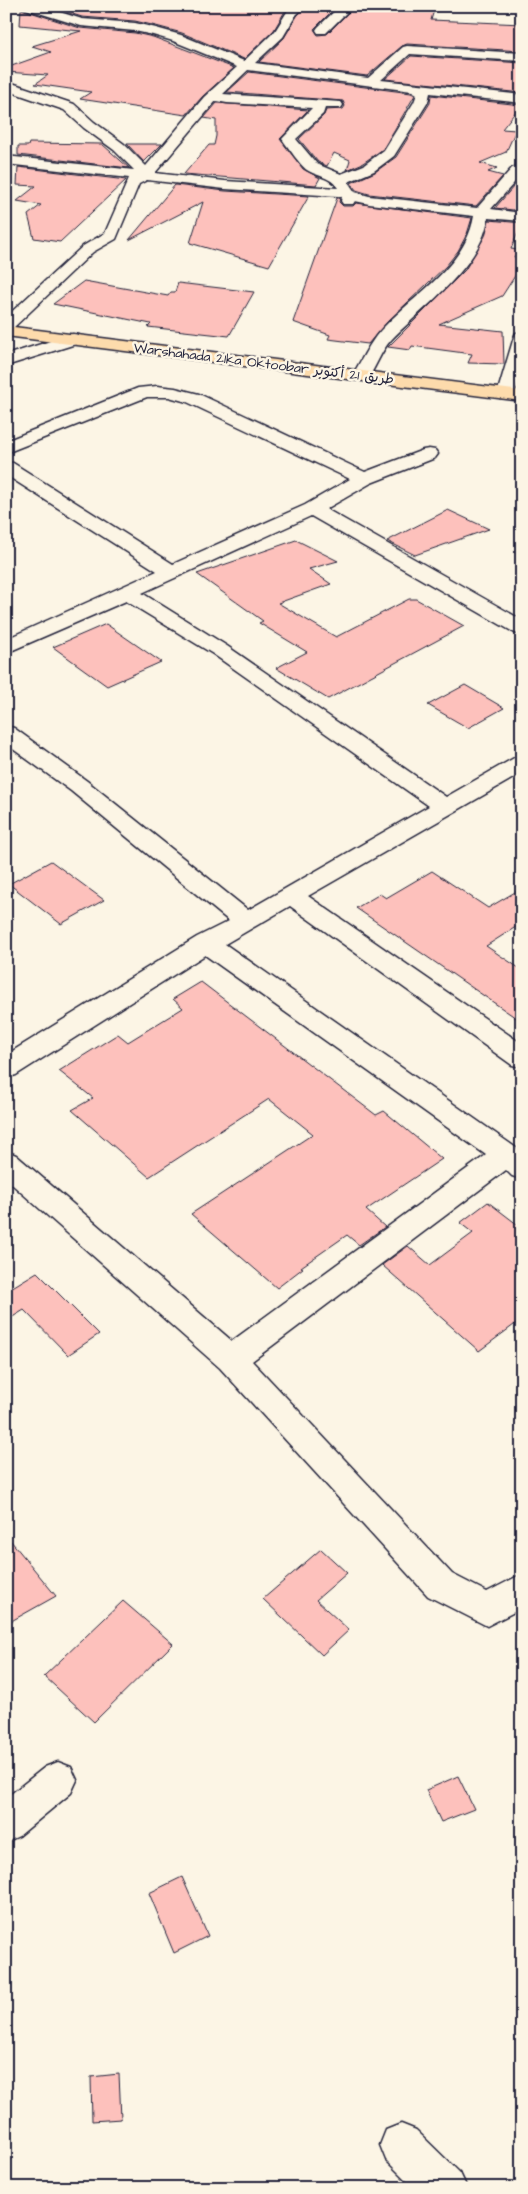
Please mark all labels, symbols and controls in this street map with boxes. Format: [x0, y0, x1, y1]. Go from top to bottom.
street label: Warshahada 21ka Oktoobar طريق 21 أكتوبر [133, 338, 395, 390]

